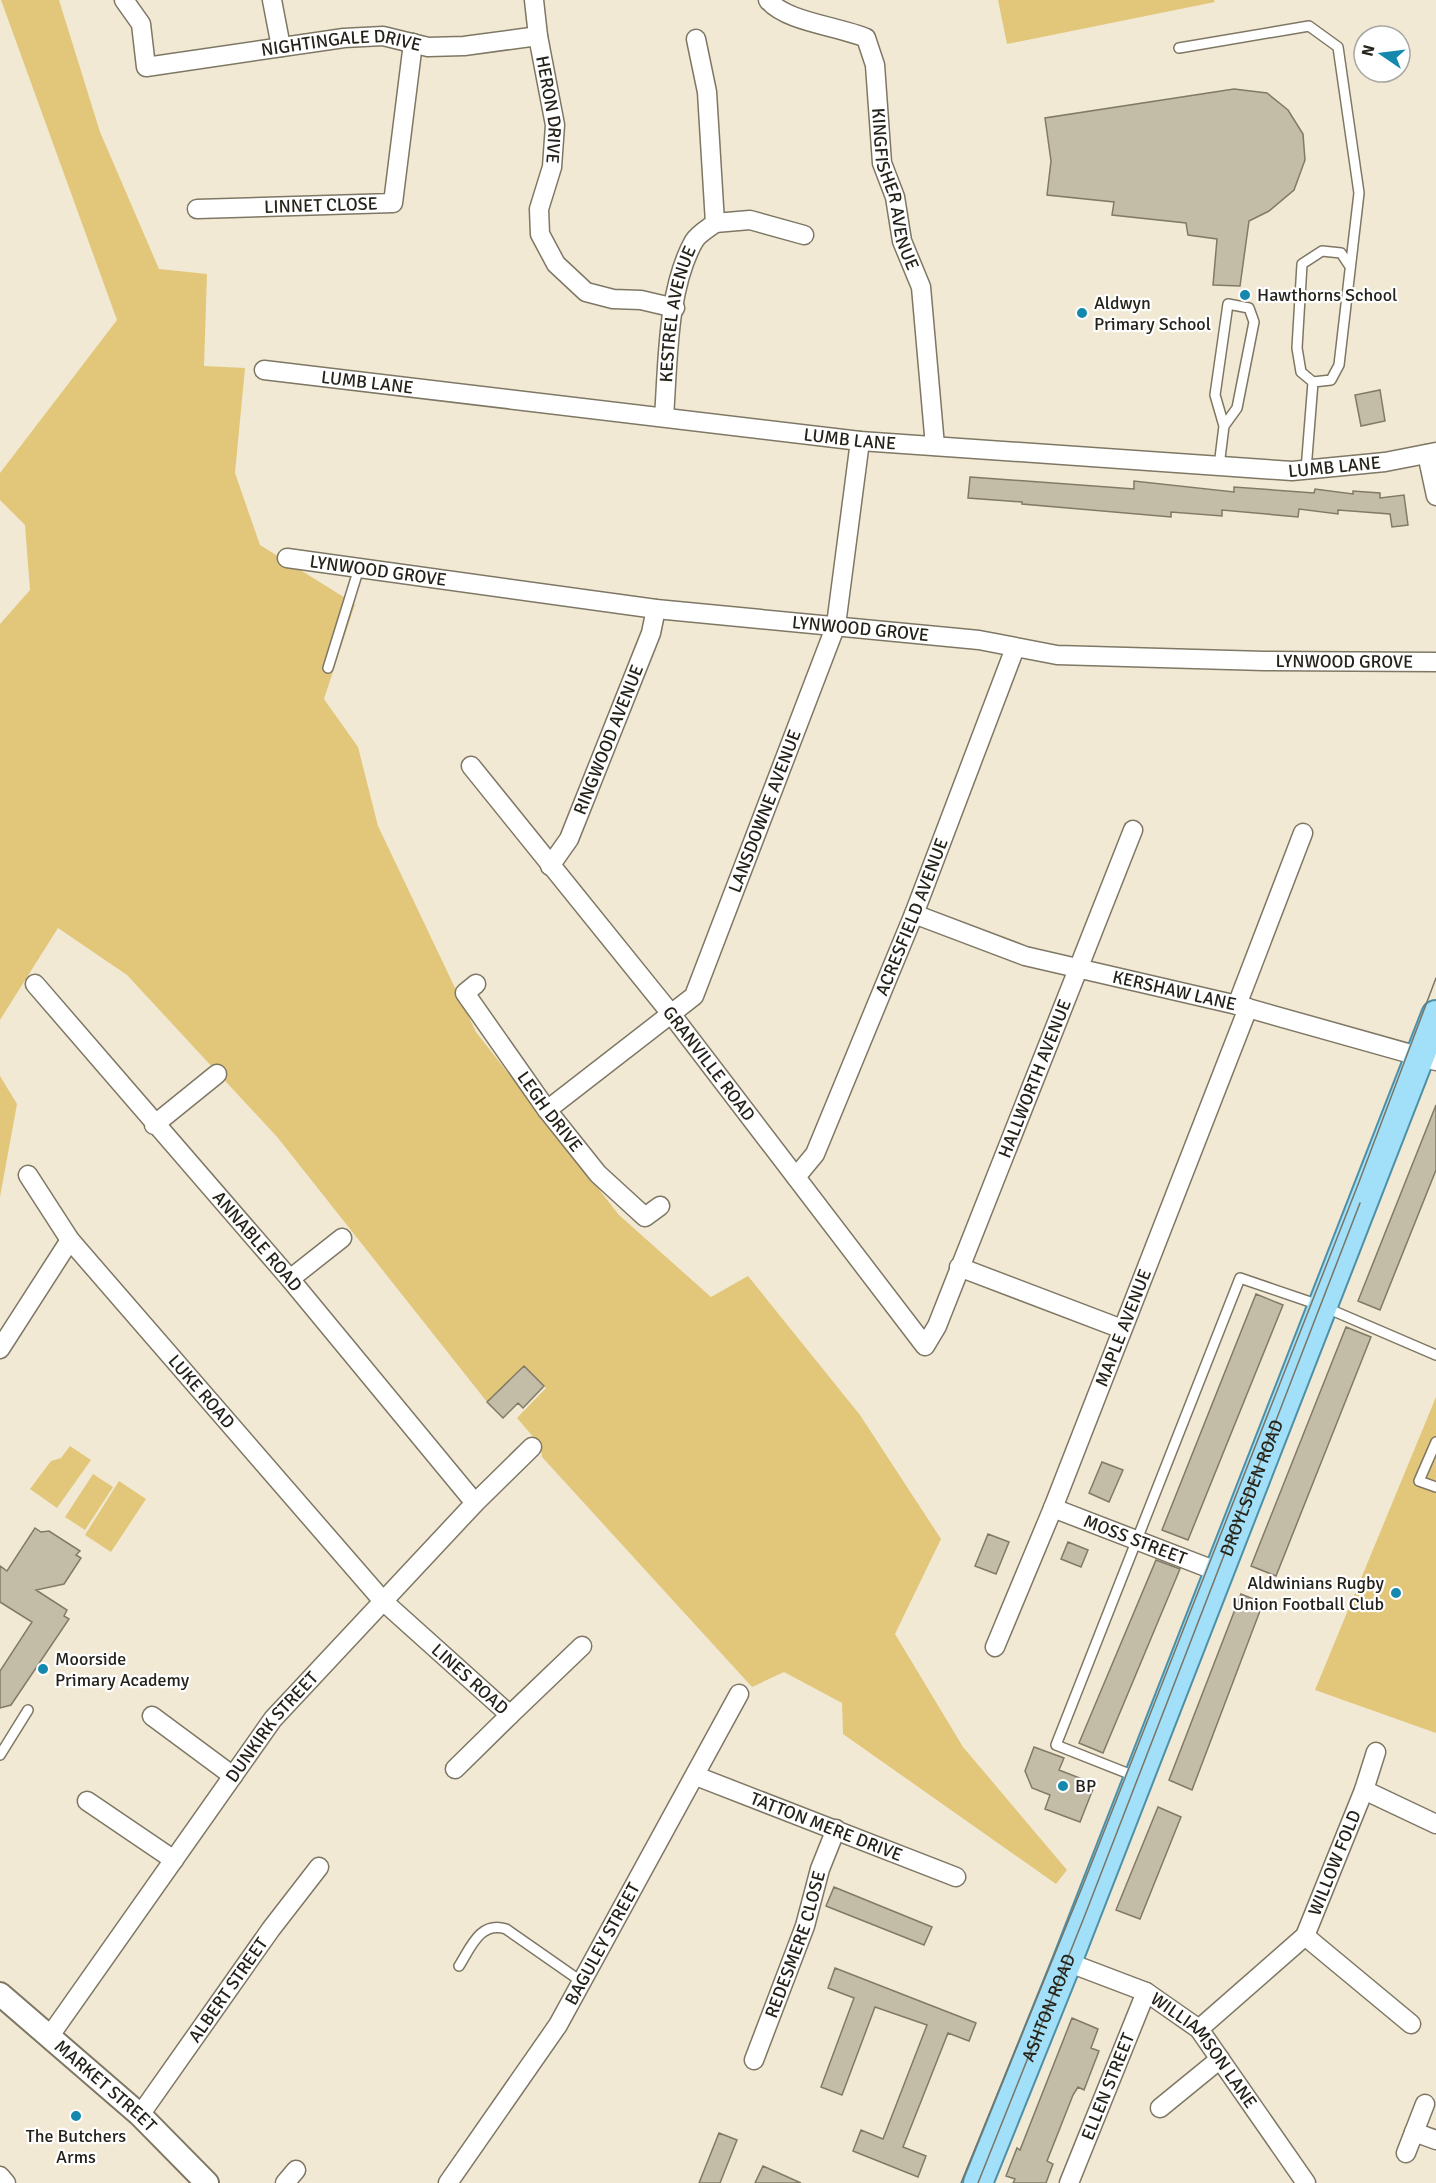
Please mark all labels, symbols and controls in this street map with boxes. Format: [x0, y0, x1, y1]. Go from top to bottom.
north arrow [1352, 24, 1412, 84]
street label: NIGHTINGALE DRIVE [259, 25, 424, 61]
text: N [1357, 43, 1379, 58]
street label: HERON DRIVE [531, 54, 566, 165]
street label: KINGFISHER AVENUE [867, 107, 924, 273]
street label: LINNET CLOSE [264, 192, 378, 218]
street label: KESTREL AVENUE [655, 242, 701, 383]
place label: Hawthorns School [1257, 284, 1397, 306]
marker: Hawthorns School [1238, 288, 1252, 302]
place label: Aldwyn Primary School [1094, 292, 1211, 335]
marker: Aldwyn Primary School [1075, 306, 1089, 320]
street label: LUMB LANE [320, 366, 415, 399]
street label: LUMB LANE [802, 423, 897, 454]
street label: LUMB LANE [1287, 451, 1382, 482]
street label: LYNWOOD GROVE [308, 550, 448, 591]
street label: LYNWOOD GROVE [791, 611, 930, 646]
street label: LYNWOOD GROVE [1276, 650, 1413, 673]
street label: RINGWOOD AVENUE [569, 661, 648, 818]
street label: LANSDOWNE AVENUE [724, 726, 806, 896]
street label: ACRESFIELD AVENUE [871, 835, 953, 999]
street label: KERSHAW LANE [1110, 966, 1238, 1015]
street label: HALLWORTH AVENUE [994, 996, 1076, 1161]
street label: GRANVILLE ROAD [658, 1002, 760, 1125]
street label: LEGH DRIVE [512, 1067, 587, 1156]
street label: ANNABLE ROAD [208, 1187, 307, 1296]
street label: MAPLE AVENUE [1090, 1266, 1156, 1390]
street label: LUKE ROAD [163, 1350, 239, 1433]
street label: DROYLSDEN ROAD [1215, 1416, 1288, 1559]
street label: MOSS STREET [1080, 1510, 1190, 1570]
place label: Aldwinians Rugby Union Football Club [1232, 1572, 1385, 1615]
marker: Aldwinians Rugby Union Football Club [1389, 1586, 1403, 1600]
street label: LINES ROAD [427, 1639, 513, 1719]
place label: Moorside Primary Academy [55, 1648, 190, 1691]
marker: Moorside Primary Academy [36, 1662, 50, 1676]
street label: DUNKIRK STREET [221, 1667, 323, 1787]
place label: BP [1075, 1775, 1096, 1797]
marker: BP [1056, 1779, 1070, 1793]
street label: TATTON MERE DRIVE [747, 1787, 906, 1866]
street label: WILLOW FOLD [1303, 1807, 1366, 1919]
street label: REDESMERE CLOSE [760, 1868, 830, 2021]
street label: BAGULEY STREET [560, 1879, 645, 2009]
street label: ALBERT STREET [184, 1933, 273, 2047]
street label: ASHTON ROAD [1017, 1951, 1080, 2065]
street label: WILLIAMSON LANE [1146, 1988, 1262, 2113]
street label: ELLEN STREET [1076, 2030, 1139, 2143]
street label: MARKET STREET [50, 2035, 161, 2137]
marker: The Butchers Arms [69, 2109, 83, 2123]
place label: The Butchers Arms [26, 2125, 126, 2168]

